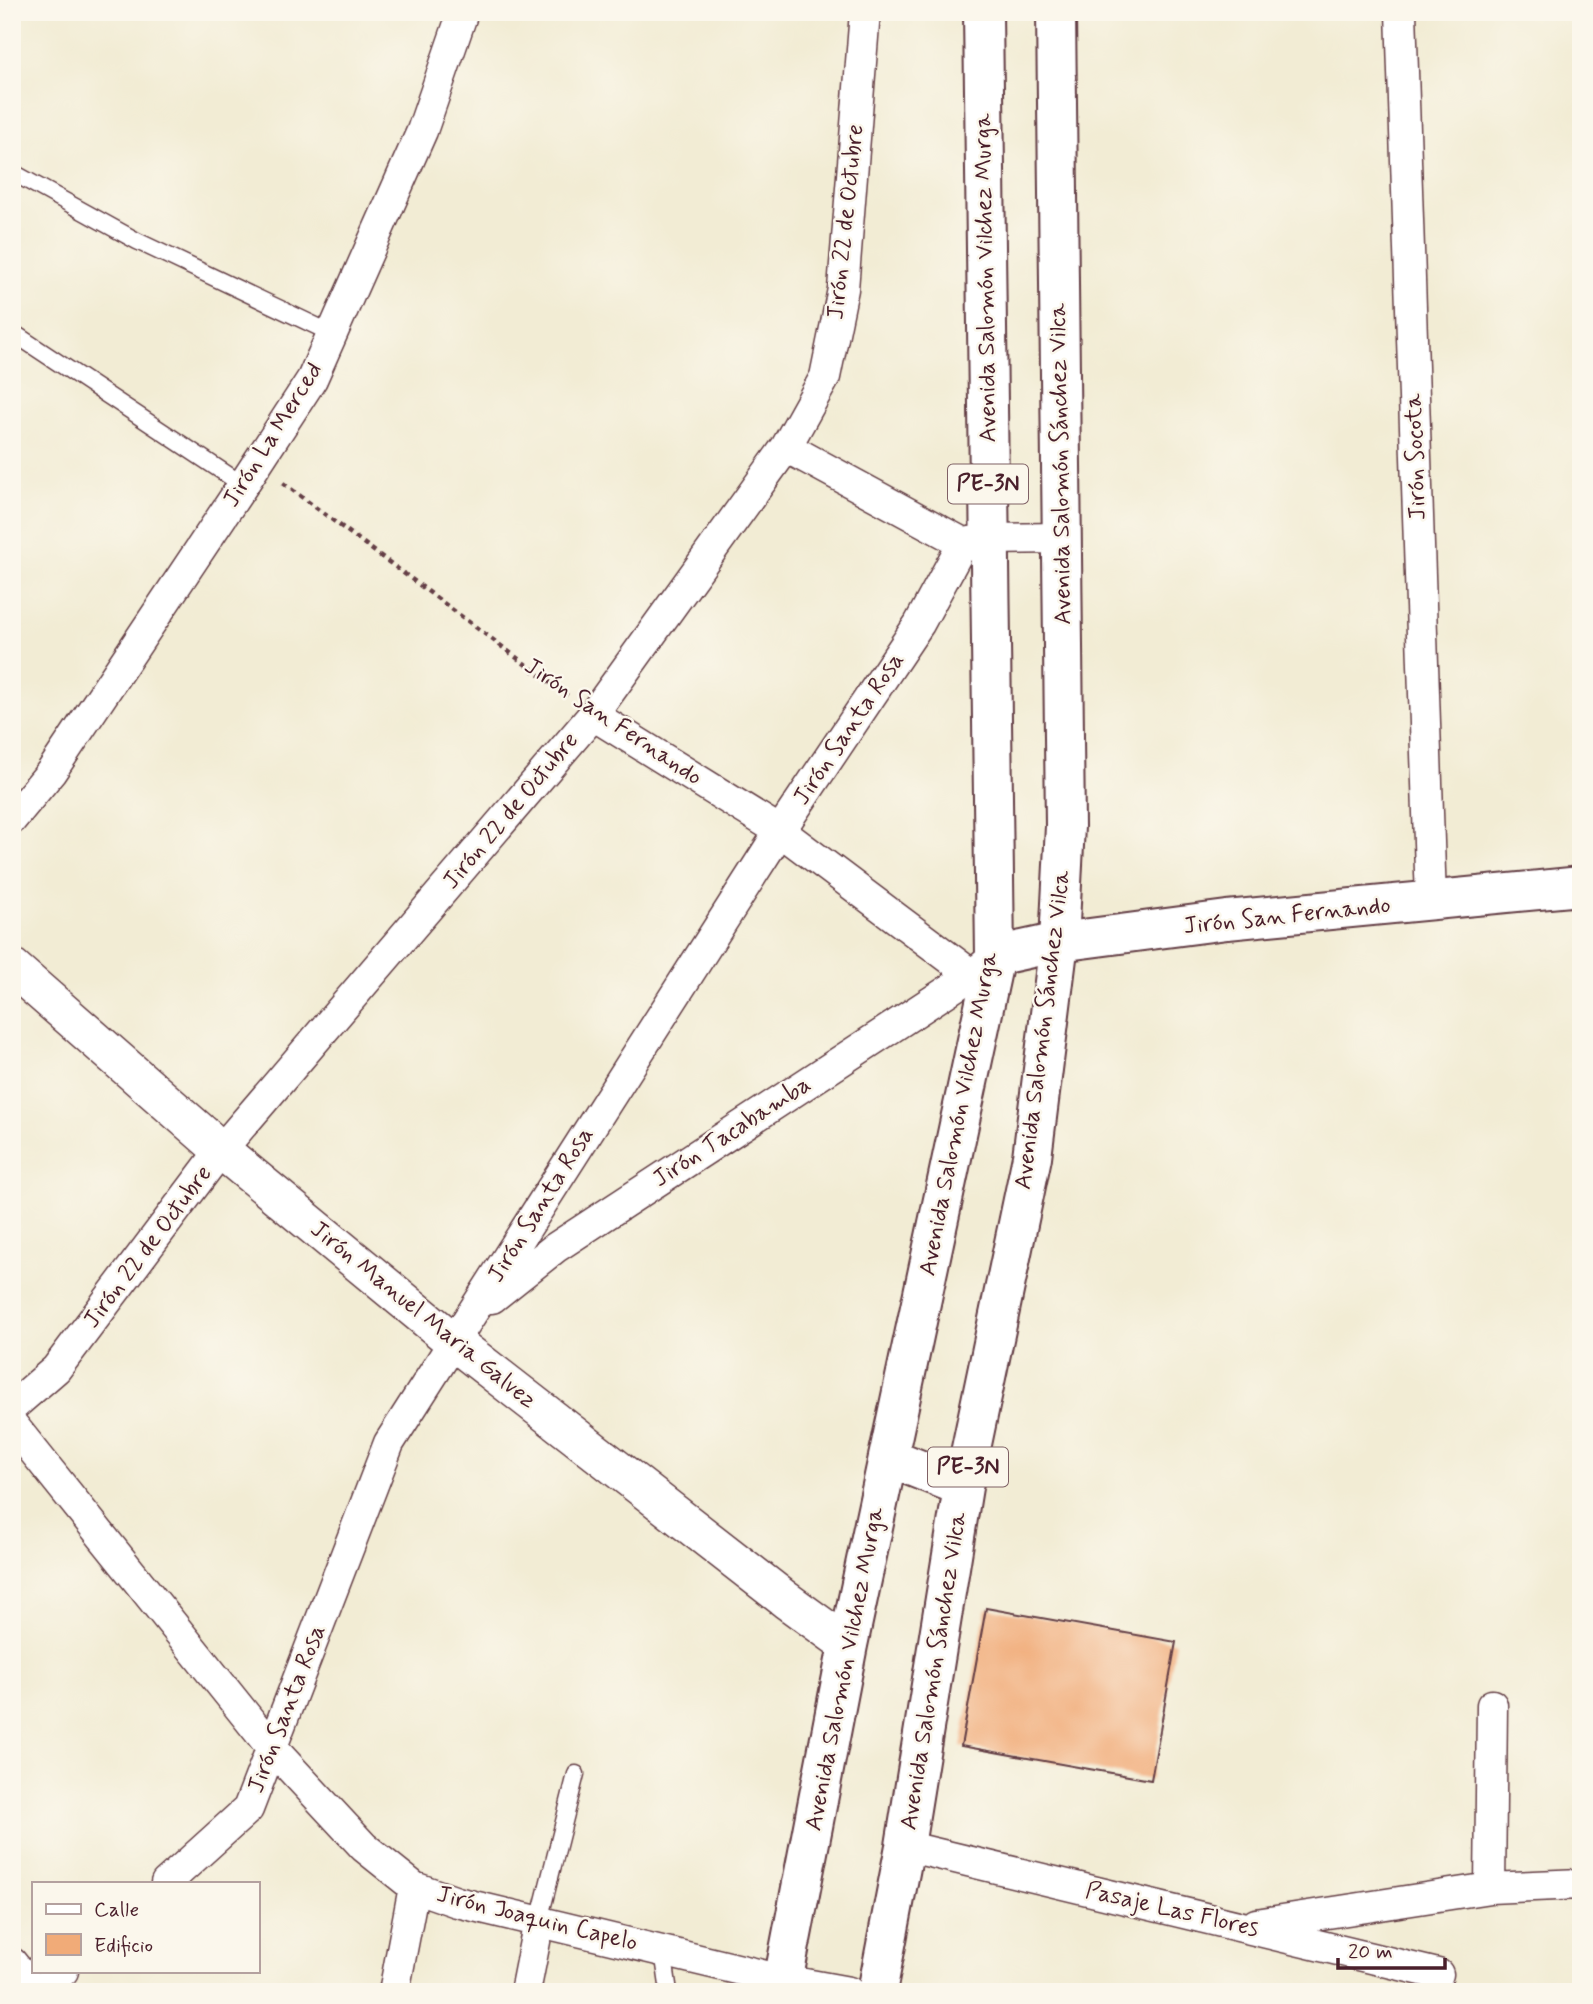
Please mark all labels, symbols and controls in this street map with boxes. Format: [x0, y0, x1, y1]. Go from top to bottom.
street label: Avenida Salomón Vilchez Murga [968, 113, 1004, 443]
street label: Jirón 22 de Octubre [820, 123, 872, 321]
street label: Avenida Salomón Sánchez Vilca [1043, 302, 1079, 625]
street label: Jirón La Merced [216, 357, 330, 513]
street label: Jirón Socota [1398, 393, 1434, 521]
road number: PE-3N [948, 464, 1028, 504]
street label: Jirón Santa Rosa [786, 647, 912, 811]
street label: Jirón San Fernando [518, 651, 708, 793]
street label: Jirón 22 de Octubre [436, 726, 586, 896]
street label: Avenida Salomón Sánchez Vilca [1008, 868, 1078, 1191]
street label: Jirón San Fernando [1182, 890, 1392, 942]
street label: Avenida Salomón Vilchez Murga [912, 949, 1006, 1279]
street label: Jirón Tacabamba [647, 1069, 817, 1195]
street label: Jirón Santa Rosa [481, 1121, 601, 1289]
street label: Jirón 22 de Octubre [77, 1159, 219, 1335]
street label: Jirón Manuel Maria Galvez [304, 1214, 543, 1416]
road number: PE-3N [928, 1448, 1008, 1486]
street label: Avenida Salomón Vilchez Murga [798, 1504, 892, 1834]
street label: Avenida Salomón Sánchez Vilca [894, 1509, 975, 1832]
street label: Jirón Santa Rosa [241, 1621, 333, 1797]
street label: Pasaje Las Flores [1082, 1875, 1262, 1945]
street label: Jirón Joaquin Capelo [433, 1879, 641, 1959]
legend [32, 1882, 259, 1972]
text: Calle [94, 1896, 139, 1924]
scale bar [1338, 1927, 1444, 1971]
text: Edificio [94, 1932, 153, 1960]
text: 20 m [1348, 1938, 1393, 1966]

